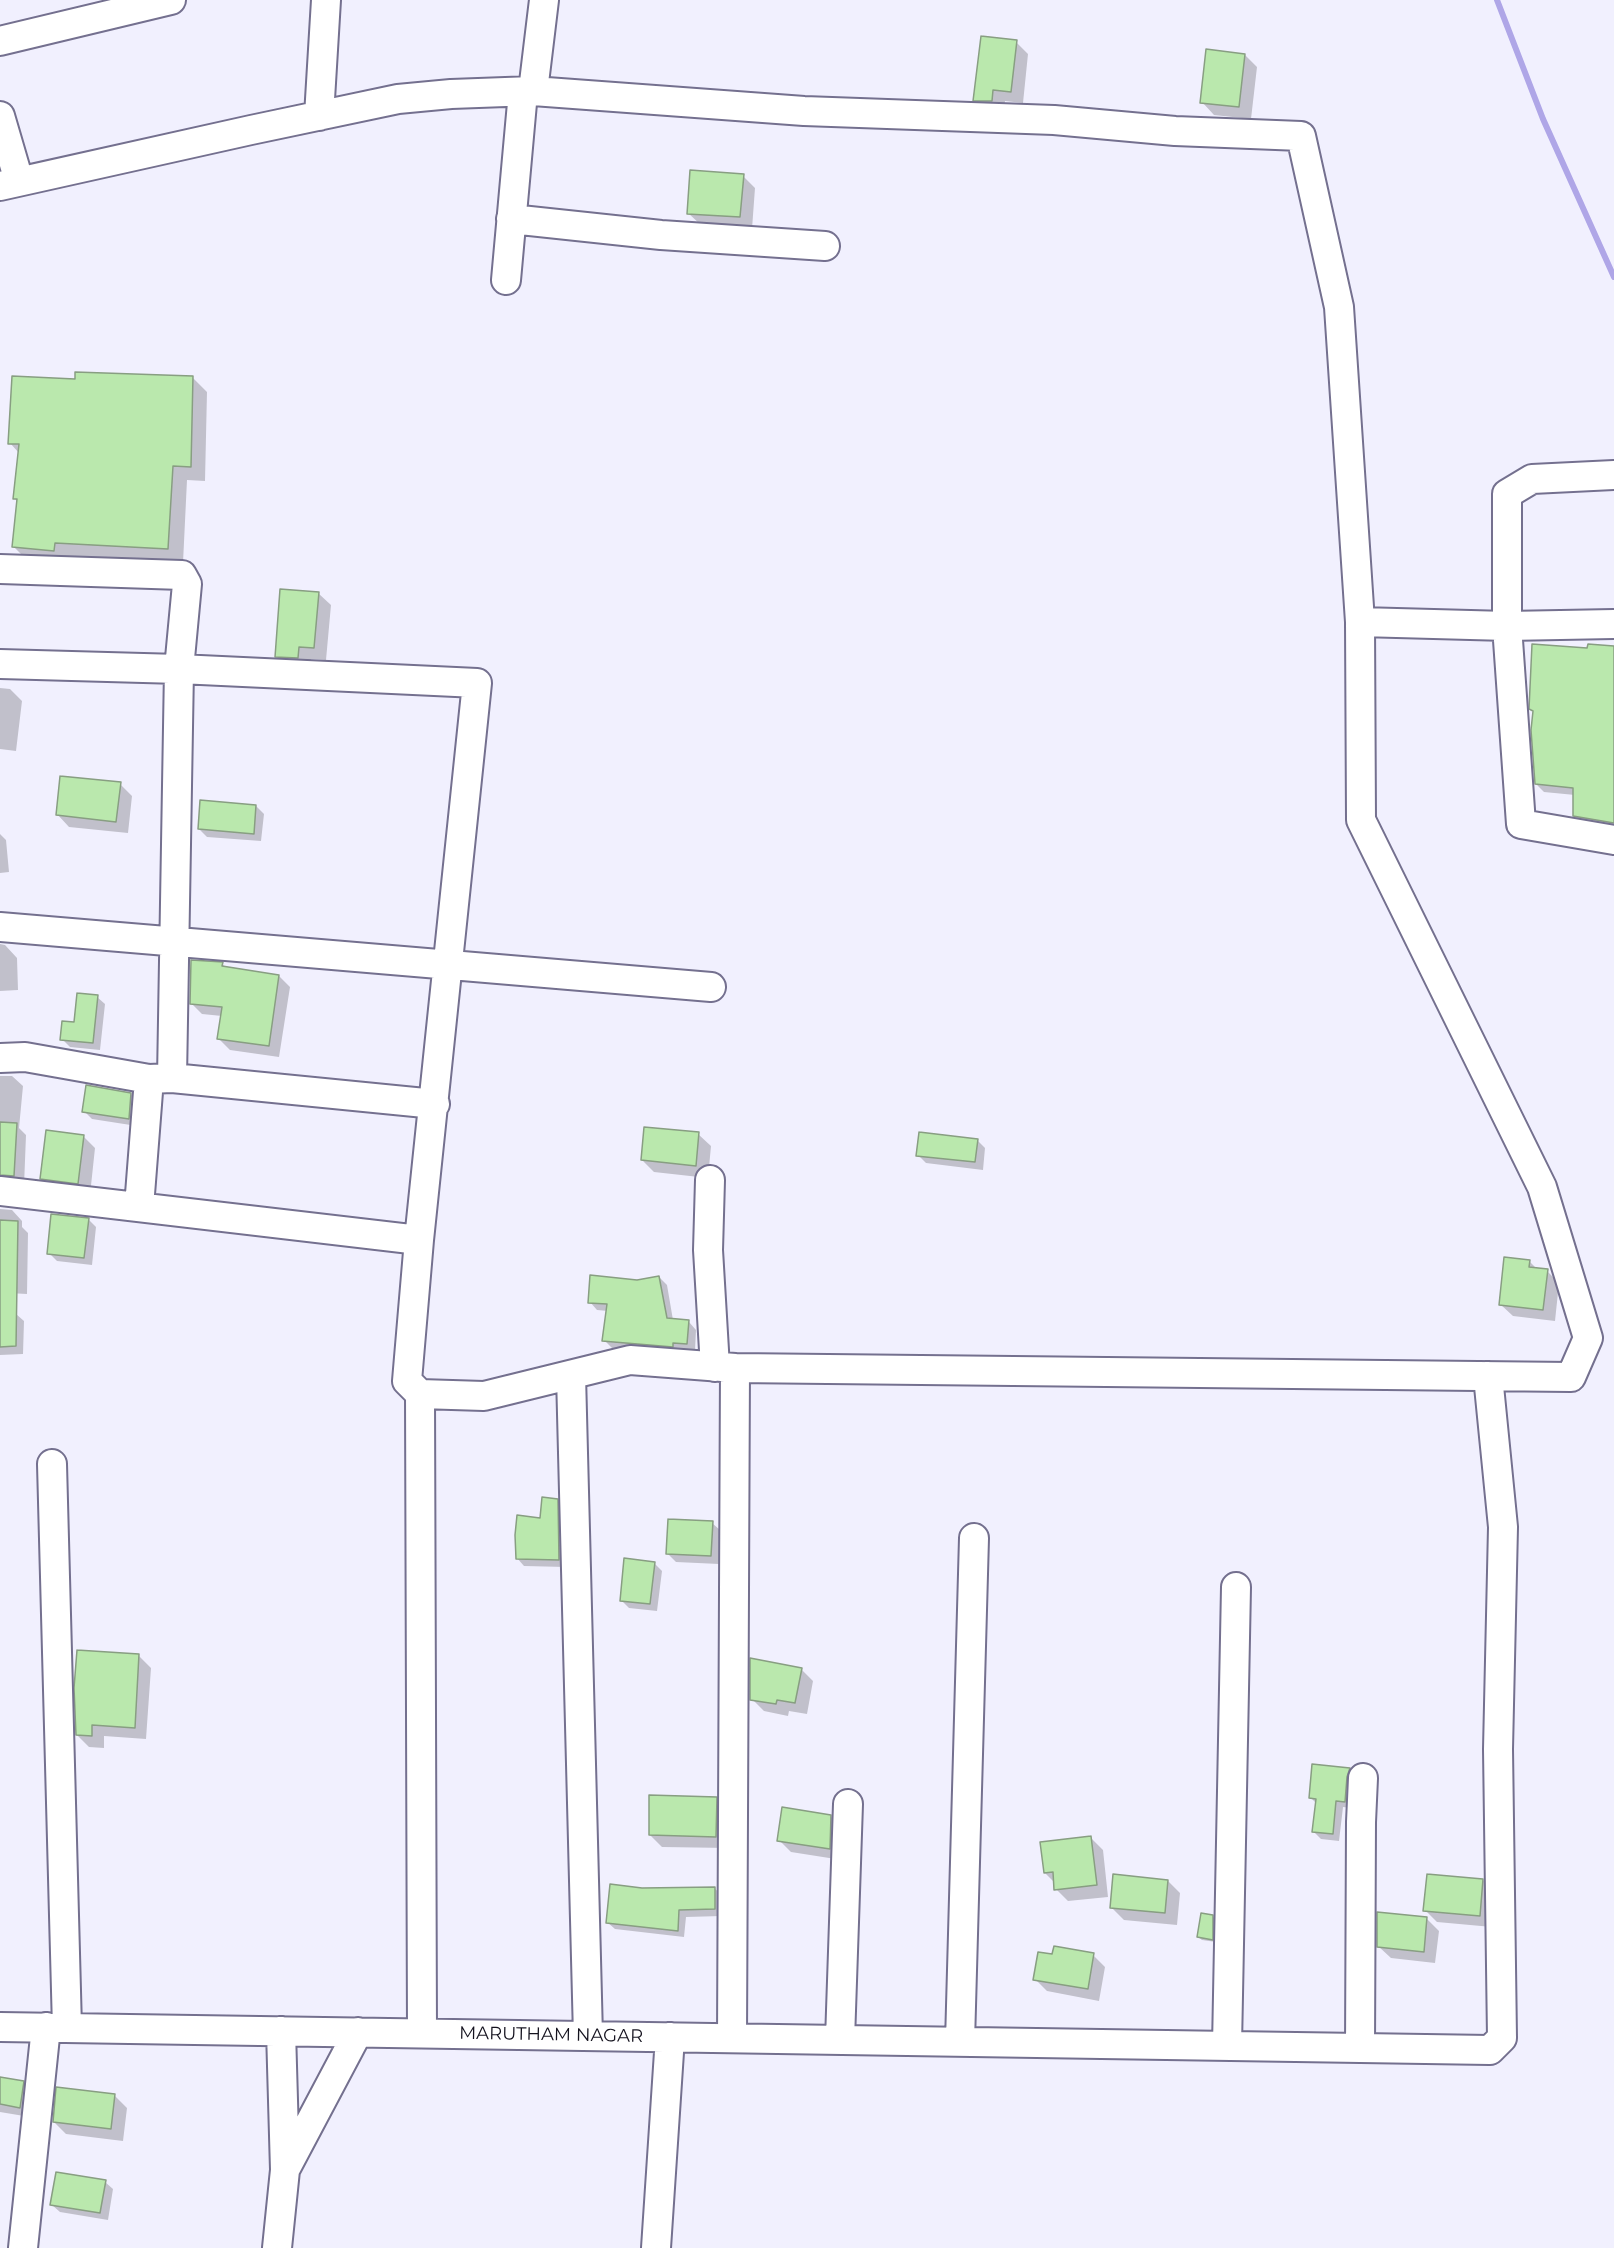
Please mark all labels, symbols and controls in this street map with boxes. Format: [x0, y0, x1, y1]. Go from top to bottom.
street label: MARUTHAM NAGAR [459, 2023, 643, 2047]

